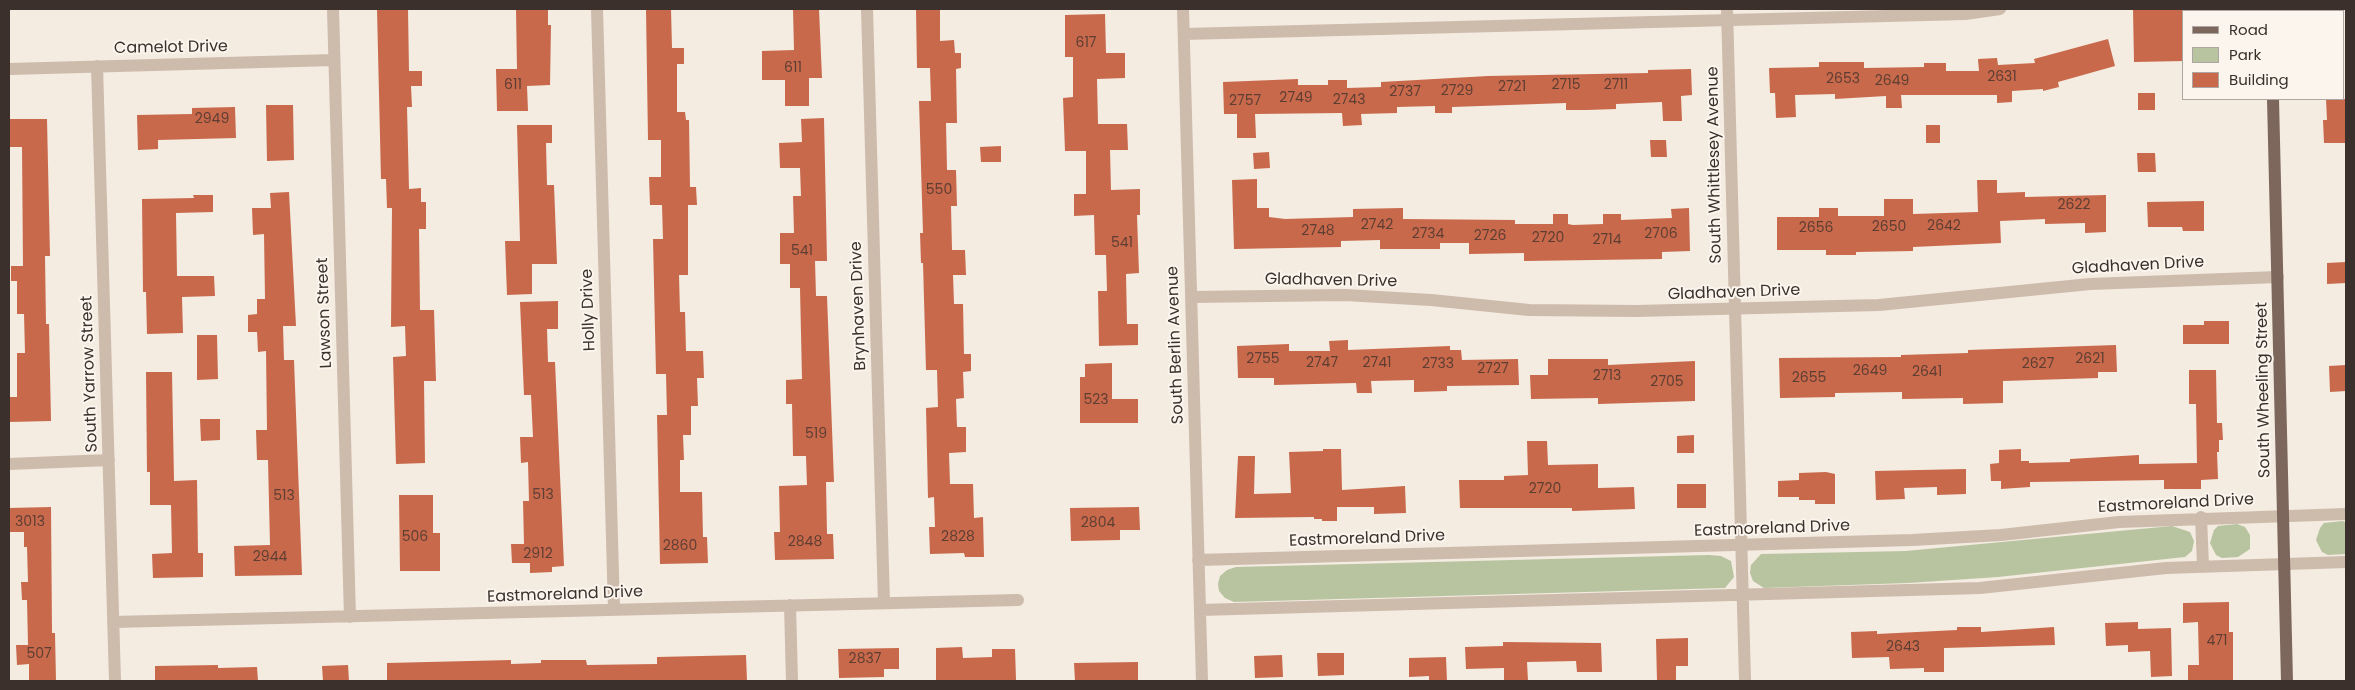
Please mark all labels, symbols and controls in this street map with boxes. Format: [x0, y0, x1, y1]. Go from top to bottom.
legend [2182, 10, 2345, 100]
text: Road [2229, 19, 2268, 40]
house number: 617 [1075, 35, 1097, 51]
street label: Camelot Drive [114, 37, 228, 59]
text: Park [2229, 44, 2261, 65]
house number: 611 [784, 60, 802, 76]
street label: South Whittlesey Avenue [1704, 66, 1726, 264]
house number: 2631 [1987, 69, 2017, 85]
text: Building [2229, 69, 2289, 90]
house number: 2653 [1826, 71, 1860, 87]
house number: 2649 [1875, 73, 1909, 89]
house number: 611 [504, 77, 522, 93]
house number: 2715 [1552, 77, 1580, 93]
house number: 2711 [1604, 77, 1628, 93]
house number: 2721 [1498, 79, 1526, 95]
house number: 2729 [1441, 83, 1473, 99]
house number: 2737 [1389, 84, 1421, 100]
house number: 2749 [1279, 90, 1313, 106]
house number: 2743 [1333, 92, 1365, 108]
house number: 2757 [1229, 93, 1261, 109]
house number: 2949 [195, 111, 229, 127]
house number: 550 [926, 182, 952, 198]
house number: 2622 [2057, 197, 2091, 213]
house number: 2742 [1361, 217, 1393, 233]
house number: 2642 [1927, 218, 1961, 234]
house number: 2650 [1872, 219, 1906, 235]
house number: 2656 [1799, 220, 1833, 236]
house number: 2748 [1301, 223, 1335, 239]
house number: 2734 [1412, 226, 1444, 242]
house number: 2706 [1644, 226, 1678, 242]
house number: 2726 [1474, 228, 1506, 244]
house number: 2720 [1532, 230, 1564, 246]
house number: 2714 [1593, 232, 1621, 248]
house number: 541 [1111, 235, 1133, 251]
street label: Brynhaven Drive [847, 241, 871, 371]
house number: 541 [791, 243, 813, 259]
street label: Gladhaven Drive [2071, 253, 2205, 279]
street label: Lawson Street [313, 257, 337, 369]
street label: South Berlin Avenue [1164, 266, 1188, 424]
street label: Holly Drive [578, 268, 600, 352]
street label: Gladhaven Drive [1265, 270, 1397, 292]
street label: Gladhaven Drive [1667, 281, 1801, 305]
street label: South Yarrow Street [78, 295, 102, 453]
street label: South Wheeling Street [2253, 302, 2275, 478]
house number: 2755 [1246, 351, 1280, 367]
house number: 2621 [2075, 351, 2105, 367]
house number: 2747 [1306, 355, 1338, 371]
house number: 2741 [1363, 355, 1391, 371]
house number: 2733 [1422, 356, 1454, 372]
house number: 2627 [2022, 356, 2054, 372]
house number: 2727 [1477, 361, 1509, 377]
house number: 2649 [1853, 363, 1887, 379]
house number: 2641 [1912, 364, 1942, 380]
house number: 2713 [1593, 368, 1621, 384]
house number: 2655 [1792, 370, 1826, 386]
house number: 2705 [1650, 374, 1684, 390]
house number: 523 [1083, 392, 1109, 408]
house number: 519 [805, 426, 827, 442]
house number: 2720 [1529, 481, 1561, 497]
house number: 513 [532, 487, 554, 503]
house number: 513 [273, 488, 295, 504]
street label: Eastmoreland Drive [2098, 490, 2254, 518]
house number: 3013 [15, 514, 45, 530]
house number: 2804 [1081, 515, 1115, 531]
street label: Eastmoreland Drive [1694, 517, 1850, 541]
street label: Eastmoreland Drive [1289, 527, 1445, 551]
house number: 506 [402, 529, 428, 545]
house number: 2828 [941, 529, 975, 545]
house number: 2848 [788, 534, 822, 550]
house number: 2860 [663, 538, 697, 554]
house number: 2912 [523, 546, 553, 562]
house number: 2944 [253, 549, 287, 565]
street label: Eastmoreland Drive [487, 583, 643, 607]
house number: 471 [2207, 633, 2227, 649]
house number: 2643 [1886, 639, 1920, 655]
house number: 507 [26, 646, 52, 662]
house number: 2837 [849, 651, 881, 667]

